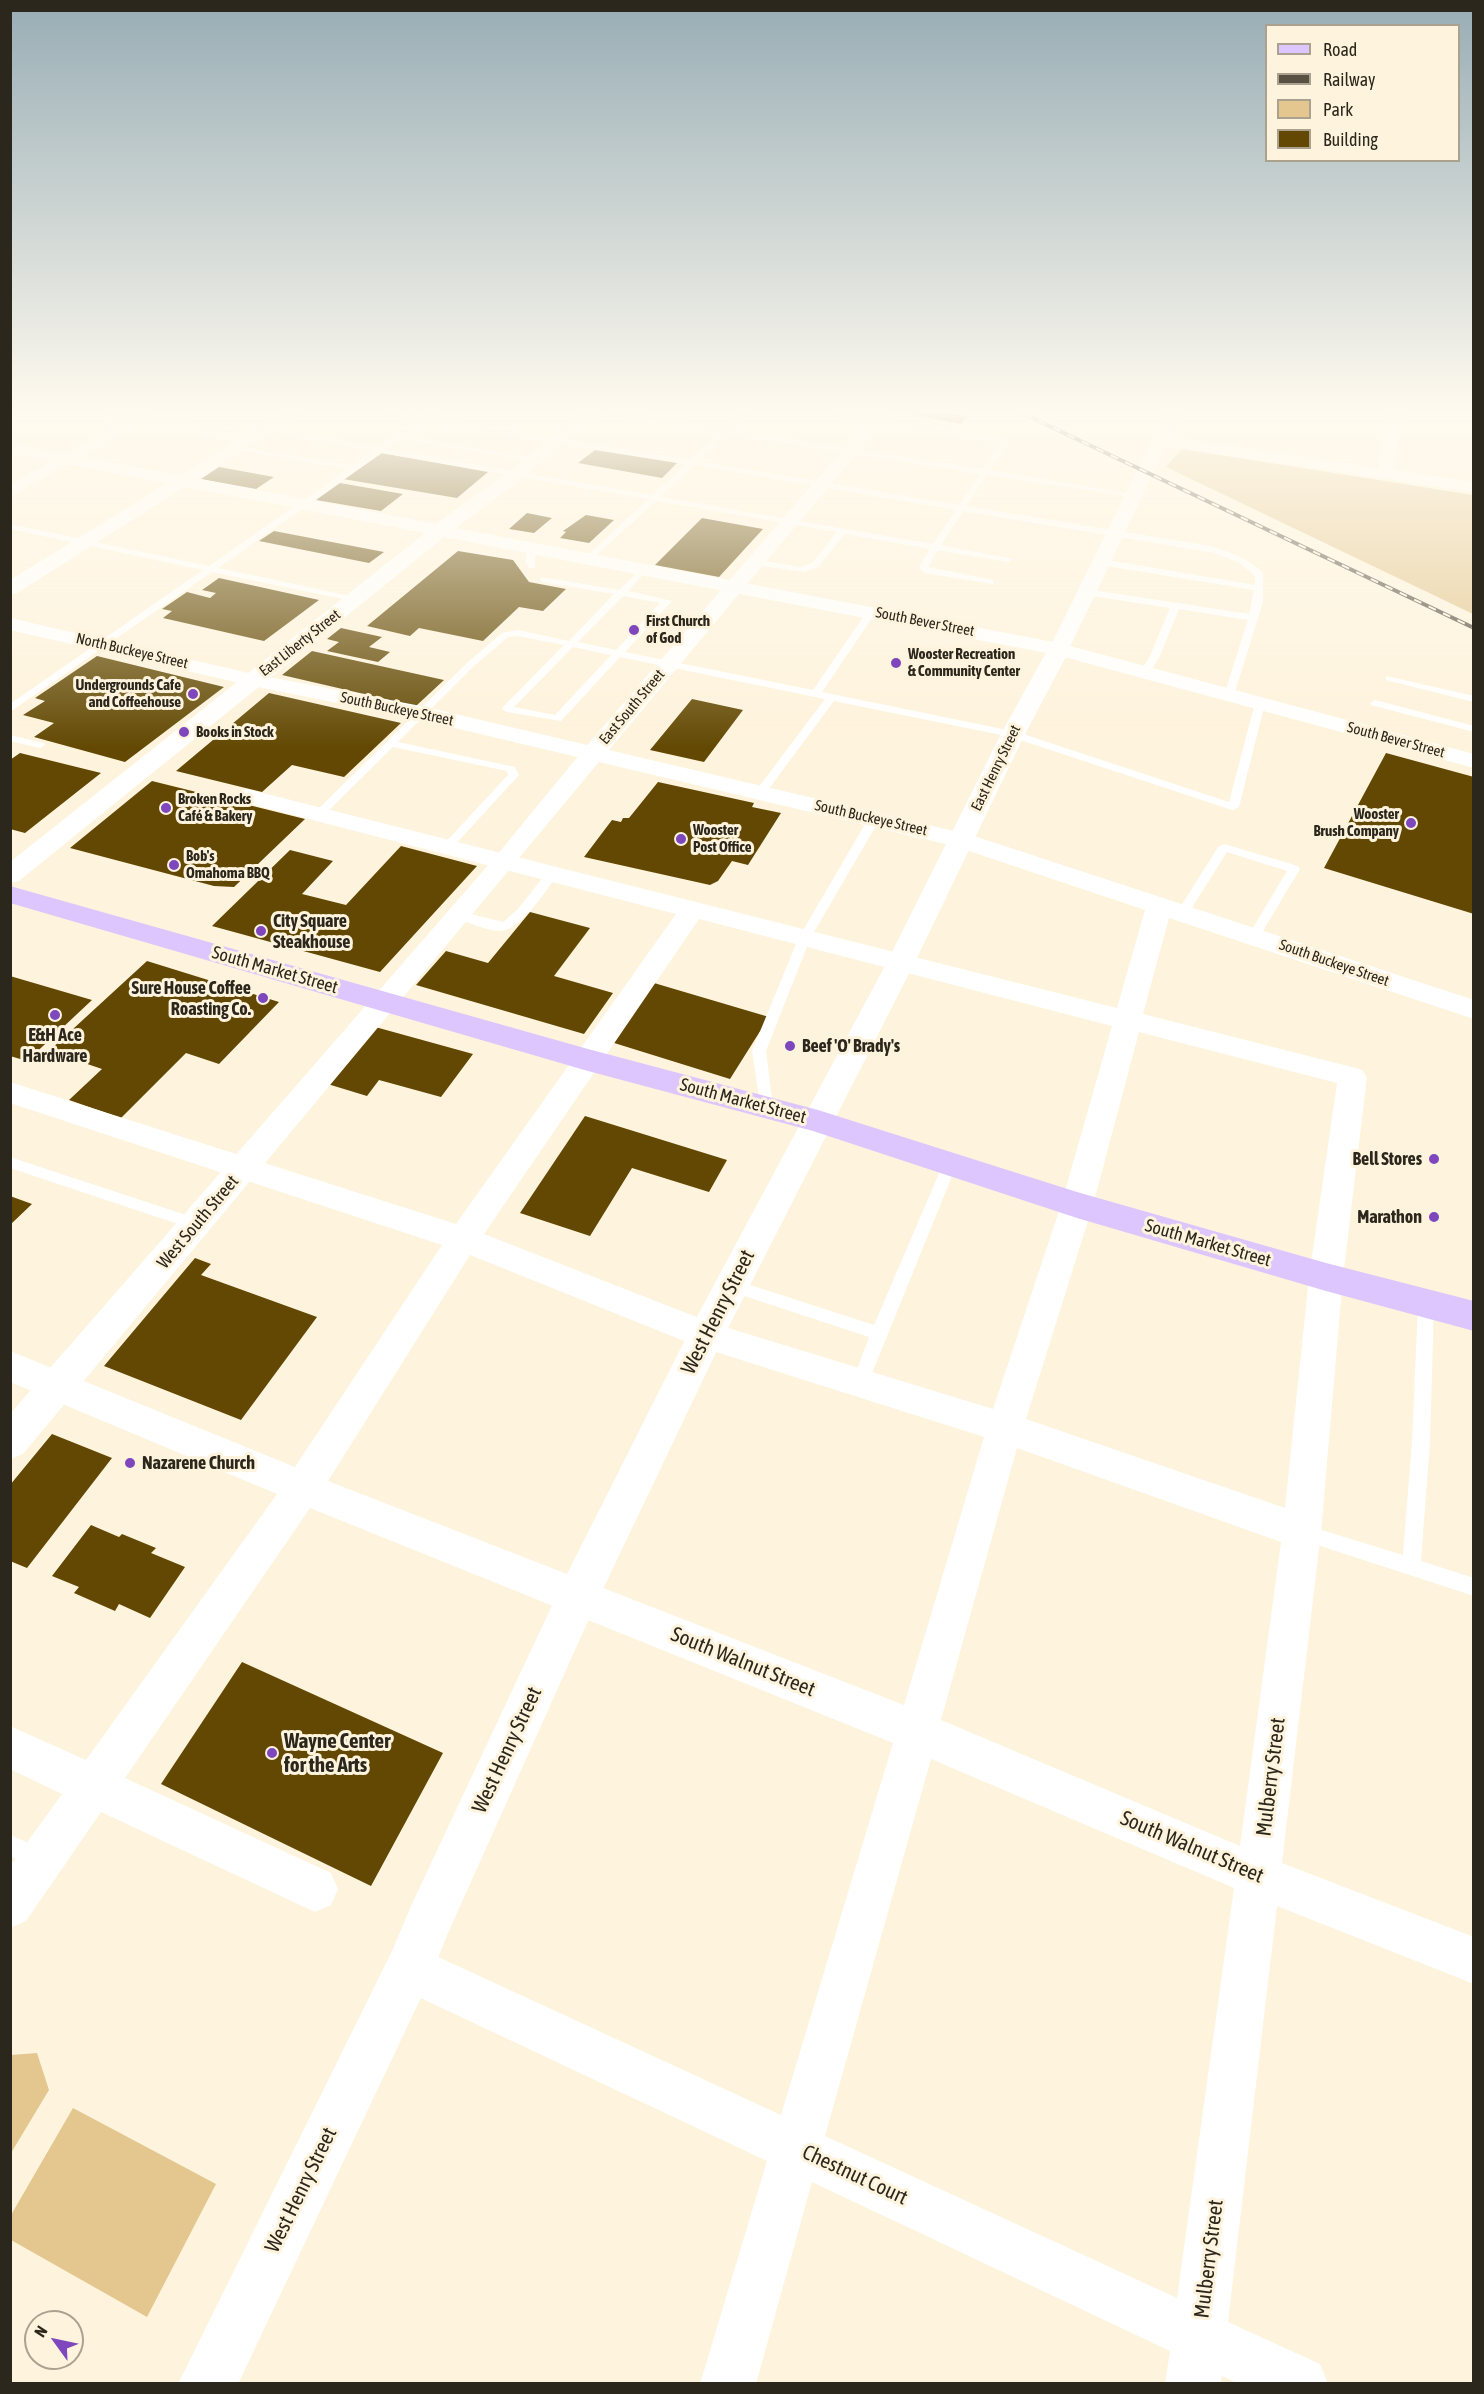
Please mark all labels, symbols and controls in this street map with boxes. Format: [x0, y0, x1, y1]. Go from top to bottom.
legend [1265, 24, 1460, 162]
text: Road [1323, 39, 1357, 60]
text: Railway [1323, 69, 1375, 90]
text: Park [1323, 99, 1353, 120]
text: Building [1323, 129, 1378, 150]
street label: South Bever Street [874, 604, 976, 640]
street label: East Liberty Street [256, 606, 344, 680]
place label: First Church of God [646, 612, 710, 647]
marker: First Church of God [627, 623, 641, 637]
street label: North Buckeye Street [74, 629, 190, 673]
place label: Wooster Recreation & Community Center [908, 645, 1020, 680]
marker: Wooster Recreation & Community Center [889, 656, 903, 670]
street label: East South Street [595, 666, 669, 748]
place label: Undergrounds Cafe and Coffeehouse [75, 676, 181, 711]
marker: Undergrounds Cafe and Coffeehouse [186, 687, 200, 701]
street label: South Buckeye Street [339, 688, 455, 730]
street label: South Bever Street [1345, 718, 1447, 762]
street label: East Henry Street [967, 722, 1025, 814]
place label: Books in Stock [196, 723, 274, 741]
marker: Books in Stock [177, 725, 191, 739]
place label: Broken Rocks Café & Bakery [178, 790, 252, 825]
street label: South Buckeye Street [813, 796, 929, 840]
marker: Broken Rocks Café & Bakery [159, 801, 173, 815]
place label: Wooster Brush Company [1313, 805, 1399, 840]
marker: Wooster Brush Company [1404, 816, 1418, 830]
place label: Wooster Post Office [693, 821, 752, 856]
marker: Wooster Post Office [674, 832, 688, 846]
place label: Bob's Omahoma BBQ [186, 847, 270, 882]
marker: Bob's Omahoma BBQ [167, 858, 181, 872]
place label: City Square Steakhouse [273, 910, 350, 952]
marker: City Square Steakhouse [254, 924, 268, 938]
street label: South Buckeye Street [1277, 936, 1391, 990]
street label: South Market Street [210, 942, 340, 998]
place label: Sure House Coffee Roasting Co. [132, 977, 251, 1020]
marker: Sure House Coffee Roasting Co. [256, 991, 270, 1005]
marker: E&H Ace Hardware [48, 1008, 62, 1022]
place label: E&H Ace Hardware [22, 1024, 88, 1066]
place label: Beef 'O' Brady's [802, 1035, 900, 1057]
marker: Beef 'O' Brady's [783, 1039, 797, 1053]
street label: South Market Street [678, 1074, 808, 1128]
place label: Bell Stores [1352, 1148, 1422, 1170]
marker: Bell Stores [1427, 1152, 1441, 1166]
street label: West South Street [153, 1171, 243, 1273]
place label: Marathon [1357, 1206, 1422, 1228]
marker: Marathon [1427, 1210, 1441, 1224]
street label: South Market Street [1143, 1215, 1273, 1271]
street label: West Henry Street [676, 1246, 760, 1378]
place label: Nazarene Church [142, 1452, 255, 1474]
marker: Nazarene Church [123, 1456, 137, 1470]
street label: South Walnut Street [667, 1622, 819, 1702]
street label: West Henry Street [467, 1683, 547, 1817]
street label: Mulberry Street [1251, 1716, 1291, 1838]
place label: Wayne Center for the Arts [284, 1728, 390, 1778]
marker: Wayne Center for the Arts [265, 1746, 279, 1760]
street label: South Walnut Street [1117, 1805, 1267, 1889]
street label: West Henry Street [260, 2123, 342, 2257]
street label: Chestnut Court [798, 2140, 912, 2210]
street label: Mulberry Street [1189, 2198, 1229, 2320]
north arrow [24, 2310, 84, 2370]
text: N [30, 2322, 51, 2340]

